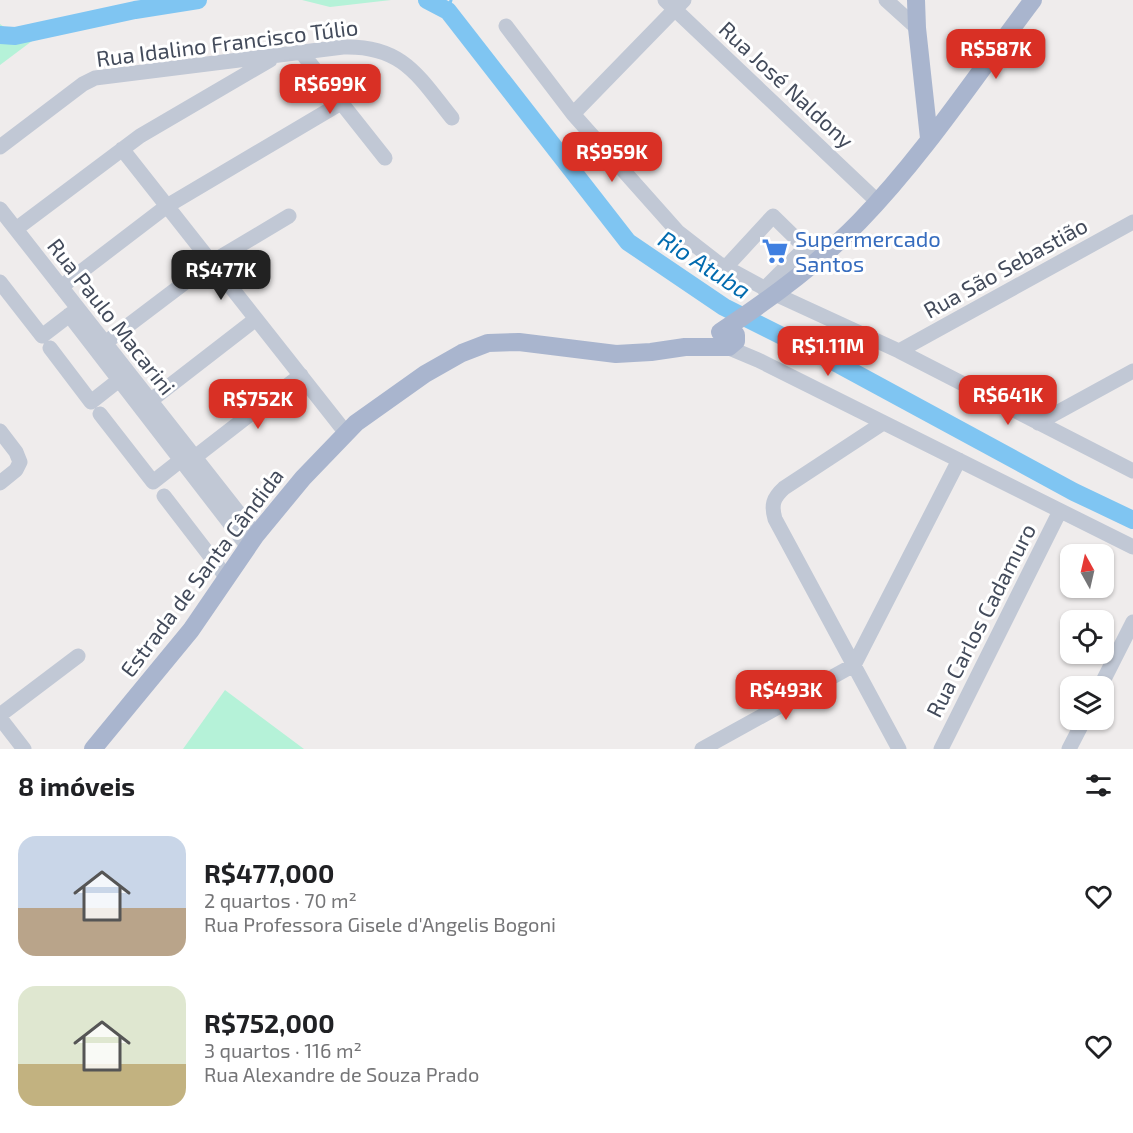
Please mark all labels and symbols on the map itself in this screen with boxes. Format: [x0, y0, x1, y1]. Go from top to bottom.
street label: Rua Idalino Francisco Túlio [95, 13, 359, 71]
street label: Rua José Naldony [714, 15, 860, 153]
pin: R$587K [947, 29, 1045, 80]
pin: R$699K [281, 64, 379, 115]
pin: R$959K [563, 132, 661, 183]
street label: Rua São Sebastião [919, 211, 1091, 323]
water label: Rio Atuba [654, 224, 756, 304]
place label: Supermercado Santos [795, 225, 941, 276]
street label: Rua Paulo Macarini [43, 233, 181, 399]
supermarket icon: Supermercado Santos [760, 236, 790, 266]
pin: R$477K [172, 250, 270, 301]
pin: R$1.11M [773, 326, 883, 377]
pin: R$641K [959, 375, 1057, 426]
pin: R$752K [209, 379, 307, 430]
street label: Estrada de Santa Cândida [114, 463, 288, 681]
street label: Rua Carlos Cadamuro [920, 519, 1040, 721]
north arrow [1060, 544, 1114, 598]
pin: R$493K [737, 670, 835, 721]

